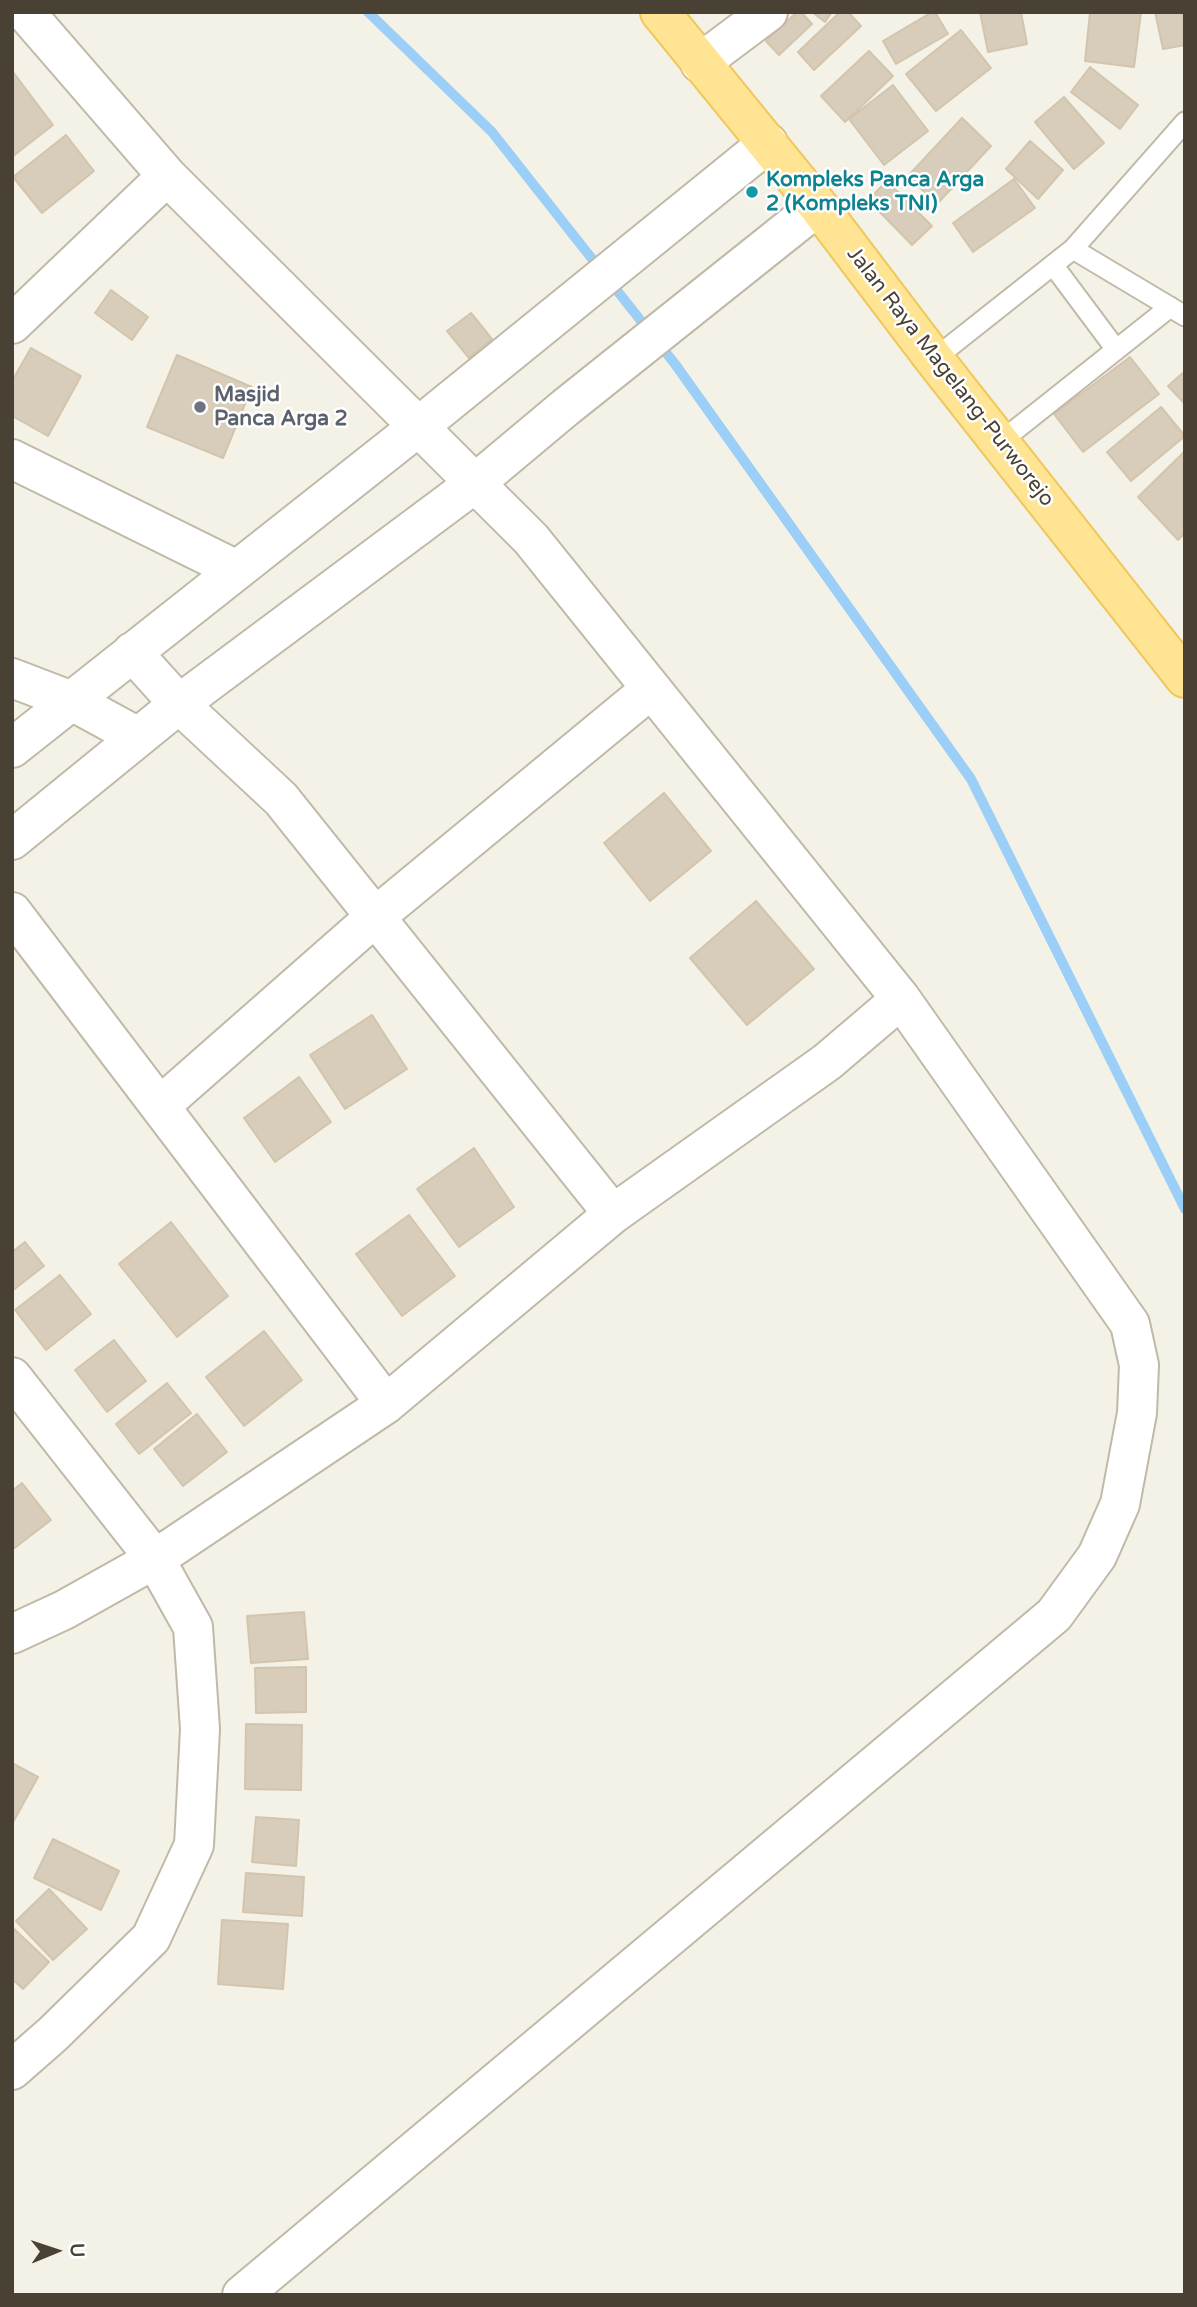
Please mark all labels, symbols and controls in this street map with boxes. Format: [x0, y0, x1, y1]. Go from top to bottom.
place label: Kompleks Panca Arga 2 (Kompleks TNI) [766, 167, 984, 217]
marker: Kompleks Panca Arga 2 (Kompleks TNI) [744, 184, 760, 200]
street label: Jalan Raya Magelang-Purworejo [841, 242, 1059, 512]
place label: Masjid Panca Arga 2 [214, 382, 348, 432]
marker: Masjid Panca Arga 2 [192, 399, 208, 415]
north arrow [21, 2216, 91, 2286]
text: U [66, 2243, 88, 2258]

